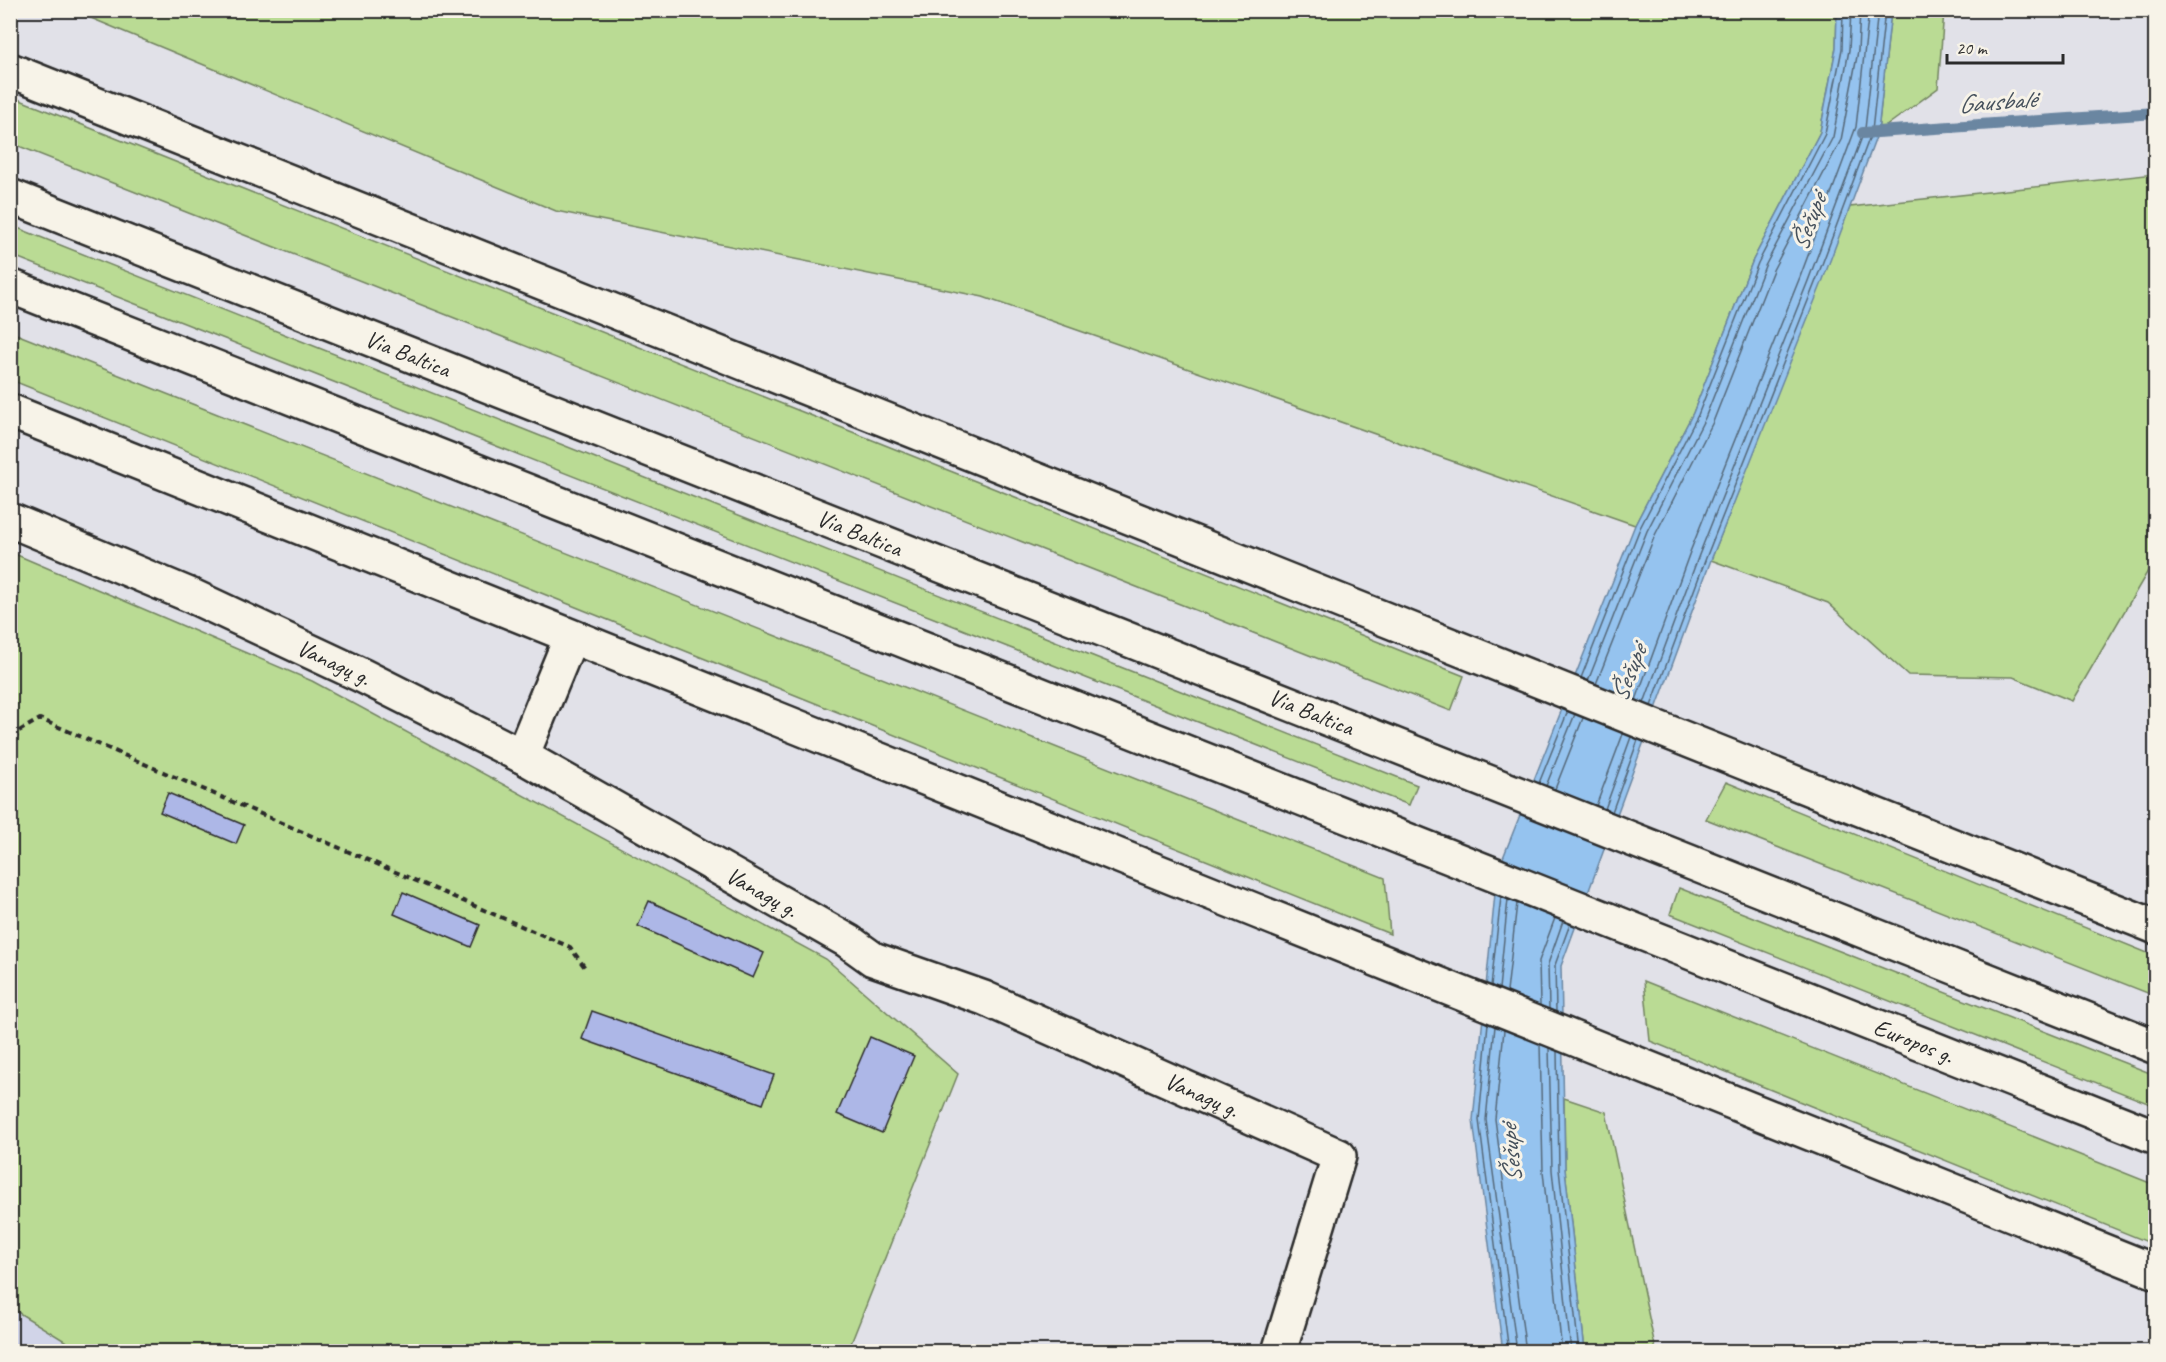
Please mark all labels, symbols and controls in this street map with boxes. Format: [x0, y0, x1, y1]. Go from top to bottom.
scale bar [1947, 27, 2062, 65]
text: 20 m [1956, 37, 1989, 59]
water label: Gausbalė [1957, 82, 2042, 121]
water label: Šešupė [1783, 184, 1836, 255]
street label: Via Baltica [361, 323, 456, 385]
street label: Via Baltica [813, 503, 908, 564]
street label: Vanagų g. [292, 632, 376, 693]
water label: Šešupė [1602, 635, 1657, 706]
street label: Via Baltica [1265, 682, 1360, 743]
street label: Vanagų g. [721, 860, 804, 925]
street label: Europos g. [1869, 1012, 1958, 1070]
street label: Vanagų g. [1160, 1065, 1244, 1125]
water label: Šešupė [1491, 1118, 1529, 1184]

